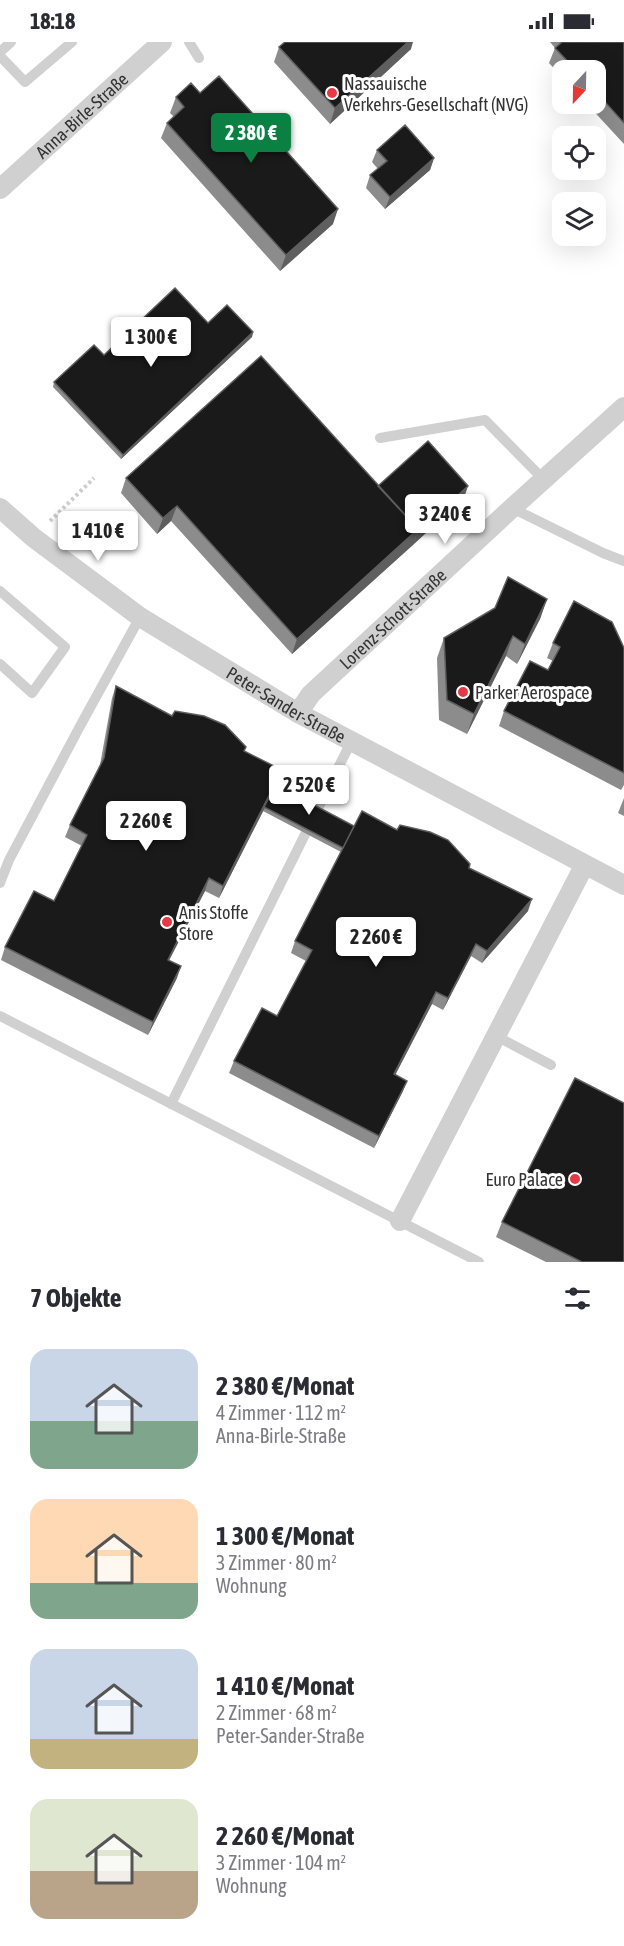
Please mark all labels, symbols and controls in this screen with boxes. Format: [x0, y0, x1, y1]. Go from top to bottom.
text: 18:18 [30, 8, 75, 34]
north arrow [552, 60, 606, 114]
map controls [552, 60, 606, 246]
street label: Anna-Birle-Straße [31, 68, 132, 162]
place label: Nassauische Verkehrs-Gesellschaft (NVG) [344, 73, 528, 115]
marker: Nassauische Verkehrs-Gesellschaft (NVG) [325, 86, 339, 100]
pin: 2 380 € [196, 113, 306, 164]
text: 2 380 € [225, 121, 277, 144]
button: locate [552, 126, 606, 180]
button: layers [552, 192, 606, 246]
pin: 1 300 € [96, 317, 206, 368]
text: 1 300 € [125, 325, 177, 348]
pin: 3 240 € [390, 494, 500, 545]
text: 3 240 € [419, 502, 471, 525]
pin: 1 410 € [43, 511, 153, 562]
text: 1 410 € [72, 519, 124, 542]
street label: Lorenz-Schott-Straße [335, 564, 450, 673]
street label: Peter-Sander-Straße [223, 662, 349, 747]
place label: Parker Aerospace [475, 682, 590, 703]
marker: Parker Aerospace [456, 685, 470, 699]
pin: 2 520 € [254, 765, 364, 816]
text: 2 520 € [283, 773, 335, 796]
pin: 2 260 € [91, 801, 201, 852]
text: 2 260 € [120, 809, 172, 832]
place label: Anis Stoffe Store [179, 902, 248, 944]
marker: Anis Stoffe Store [160, 915, 174, 929]
pin: 2 260 € [321, 917, 431, 968]
text: 2 260 € [350, 925, 402, 948]
place label: Euro Palace [486, 1169, 563, 1190]
marker: Euro Palace [568, 1172, 582, 1186]
icon: filters [561, 1282, 594, 1315]
text: 7 Objekte [30, 1283, 122, 1313]
text: 2 380 €/Monat [216, 1371, 354, 1401]
icon: home [78, 1373, 150, 1445]
text: 4 Zimmer · 112 m² [216, 1401, 346, 1424]
text: Anna-Birle-Straße [216, 1424, 346, 1447]
text: 1 300 €/Monat [216, 1521, 354, 1551]
icon: home [78, 1523, 150, 1595]
text: 3 Zimmer · 80 m² [216, 1551, 337, 1574]
text: Wohnung [216, 1574, 287, 1597]
text: 1 410 €/Monat [216, 1671, 354, 1701]
icon: home [78, 1673, 150, 1745]
text: 2 Zimmer · 68 m² [216, 1701, 337, 1724]
text: Peter-Sander-Straße [216, 1724, 365, 1747]
text: 2 260 €/Monat [216, 1821, 354, 1851]
icon: home [78, 1823, 150, 1895]
text: 3 Zimmer · 104 m² [216, 1851, 346, 1874]
text: Wohnung [216, 1874, 287, 1897]

